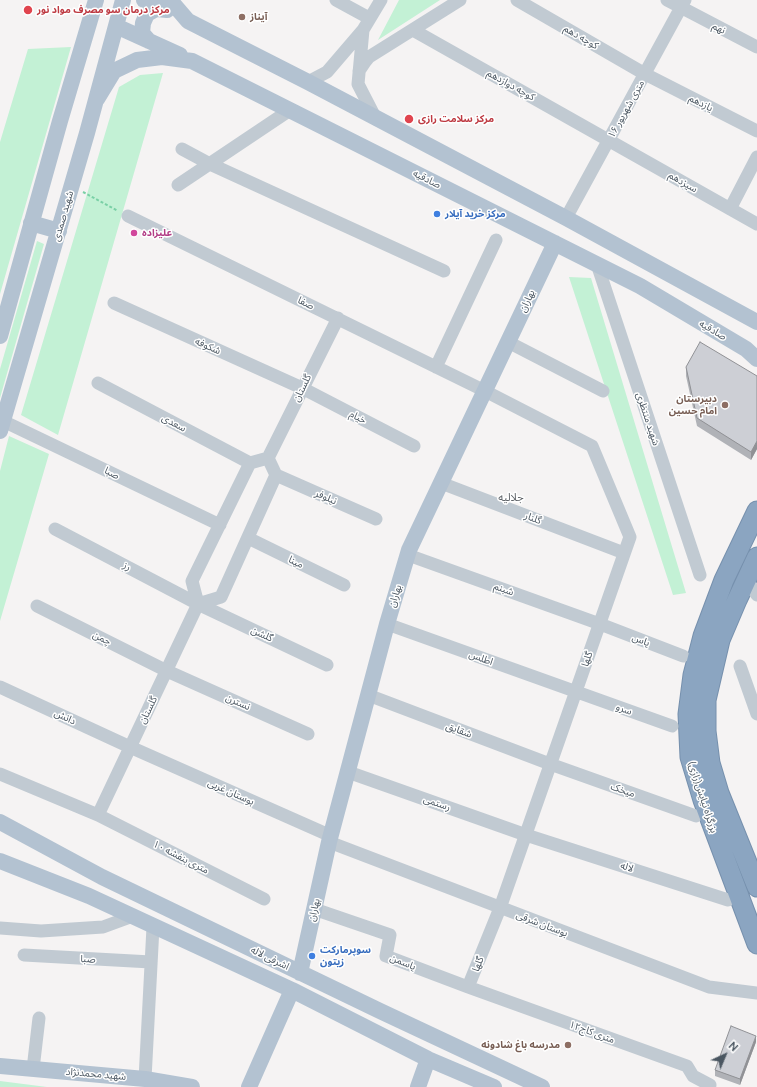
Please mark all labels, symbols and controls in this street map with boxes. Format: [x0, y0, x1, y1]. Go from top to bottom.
marker: مرکز درمان سو مصرف مواد نور [22, 4, 34, 16]
place label: مرکز درمان سو مصرف مواد نور [37, 4, 170, 16]
place label: آیناز [250, 11, 267, 23]
marker: آیناز [237, 12, 247, 22]
street label: نهم [710, 20, 728, 36]
street label: کوچه دهم [562, 22, 600, 52]
street label: کوچه دوازدهم [485, 67, 537, 103]
street label: ۱۶ متری شهریور [605, 78, 647, 140]
street label: یازدهم [687, 92, 715, 114]
marker: مرکز سلامت رازی [403, 113, 415, 125]
place label: مرکز سلامت رازی [418, 113, 494, 125]
street label: صادقیه [411, 167, 443, 191]
street label: سیزدهم [666, 169, 700, 195]
street label: شهید صمدی [50, 189, 76, 243]
place label: مرکز خرید آیلار [445, 208, 506, 220]
marker: مرکز خرید آیلار [432, 209, 442, 219]
place label: علیزاده [142, 227, 172, 239]
marker: علیزاده [129, 228, 139, 238]
street label: بهاران [517, 288, 537, 314]
street label: صفا [296, 294, 316, 312]
street label: صادقیه [697, 317, 729, 343]
street label: شکوفه [193, 335, 223, 357]
street label: گلستان [290, 372, 314, 404]
street label: شهید منتظری [634, 391, 662, 447]
place label: دبیرستان امام حسین [669, 393, 717, 416]
marker: دبیرستان امام حسین [720, 400, 730, 410]
street label: خیام [348, 408, 368, 426]
street label: سعدی [160, 412, 188, 434]
street label: صبا [102, 464, 122, 482]
street label: نیلوفر [313, 487, 339, 507]
district label: جلالیه [498, 490, 524, 504]
street label: گلنار [523, 509, 543, 527]
street label: مینا [286, 553, 306, 571]
street label: رز [121, 559, 133, 573]
street label: شبنم [492, 580, 516, 598]
street label: بهاران [386, 583, 404, 609]
street label: گلشن [249, 624, 275, 644]
street label: چمن [91, 628, 113, 648]
street label: یاس [630, 631, 652, 649]
street label: اطلس [467, 648, 495, 668]
street label: گلها [579, 650, 595, 668]
street label: نسترن [224, 691, 252, 713]
street label: گلستان [136, 694, 160, 726]
street label: سرو [614, 701, 634, 717]
street label: دانش [52, 707, 78, 727]
street label: شقایق [444, 720, 474, 740]
street label: بزرگراه نیایش(رازی) [686, 760, 720, 834]
street label: بوستان غربی [206, 776, 256, 808]
street label: میخک [609, 780, 637, 800]
street label: رستمی [422, 793, 452, 813]
street label: ۱۰ متری بنفشه [151, 838, 211, 876]
street label: لاله [619, 859, 635, 875]
street label: بهاران [306, 897, 322, 923]
street label: بوستان شرقی [514, 909, 570, 939]
street label: اشرفی لاله [249, 944, 291, 972]
place label: سوپرمارکت زیتون [320, 944, 371, 968]
marker: سوپرمارکت زیتون [307, 951, 317, 961]
street label: یاسمن [388, 951, 418, 973]
street label: صبا [80, 953, 96, 965]
street label: گلها [470, 955, 486, 973]
street label: ۱۲متری کاج [568, 1018, 616, 1046]
north arrow [705, 1035, 745, 1075]
place label: مدرسه باغ شادونه [481, 1039, 560, 1051]
text: N [726, 1039, 740, 1054]
marker: مدرسه باغ شادونه [563, 1040, 573, 1050]
street label: شهید محمدنژاد [65, 1065, 127, 1083]

